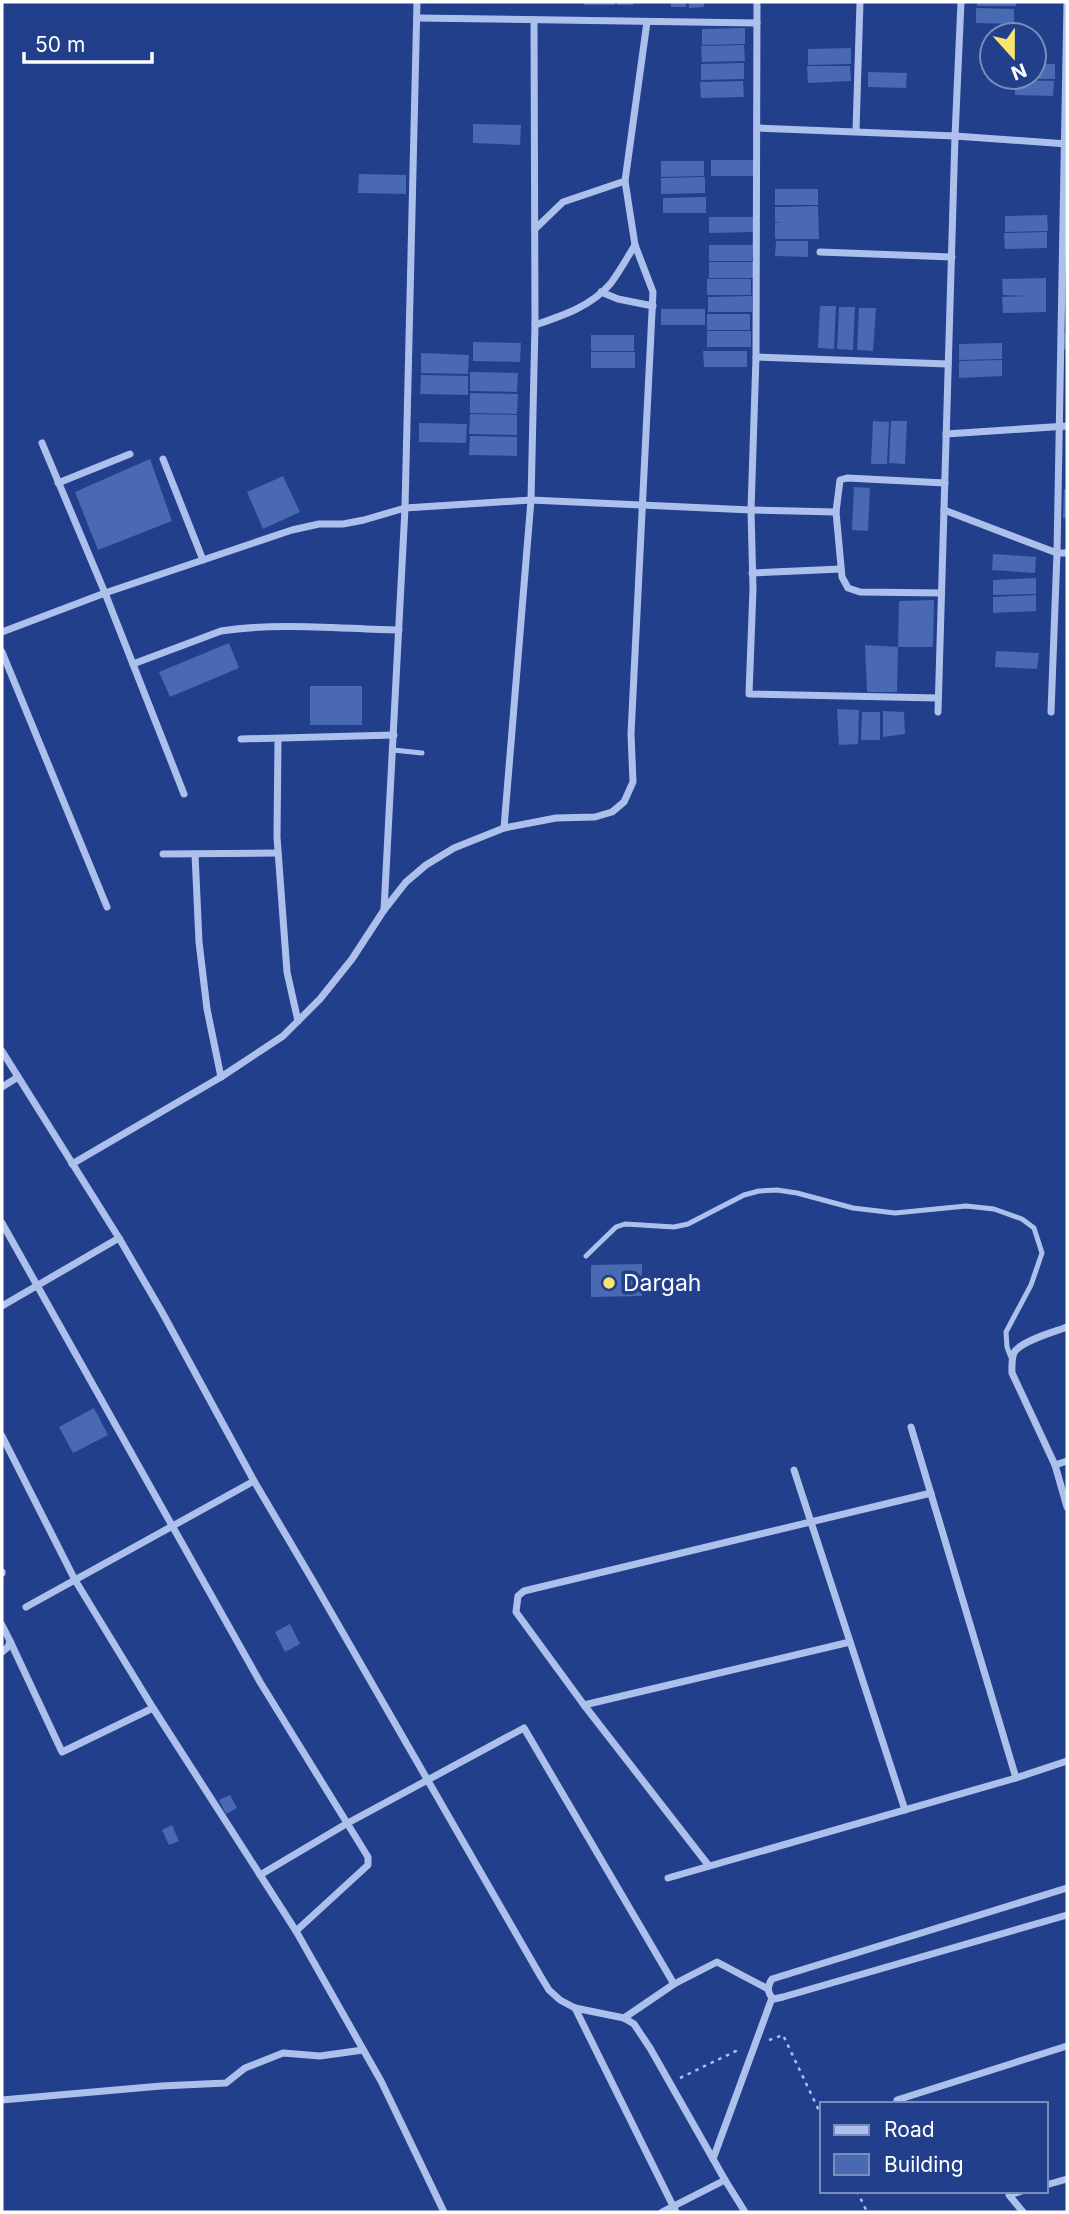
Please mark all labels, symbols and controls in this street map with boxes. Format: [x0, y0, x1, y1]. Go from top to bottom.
scale bar [24, 21, 152, 65]
north arrow [978, 21, 1048, 91]
text: 50 m [35, 32, 85, 57]
text: N [1008, 58, 1030, 85]
place label: Dargah [623, 1269, 701, 1297]
marker: Dargah [601, 1275, 617, 1291]
legend [820, 2102, 1048, 2193]
text: Road [884, 2117, 935, 2142]
text: Building [884, 2152, 964, 2177]

